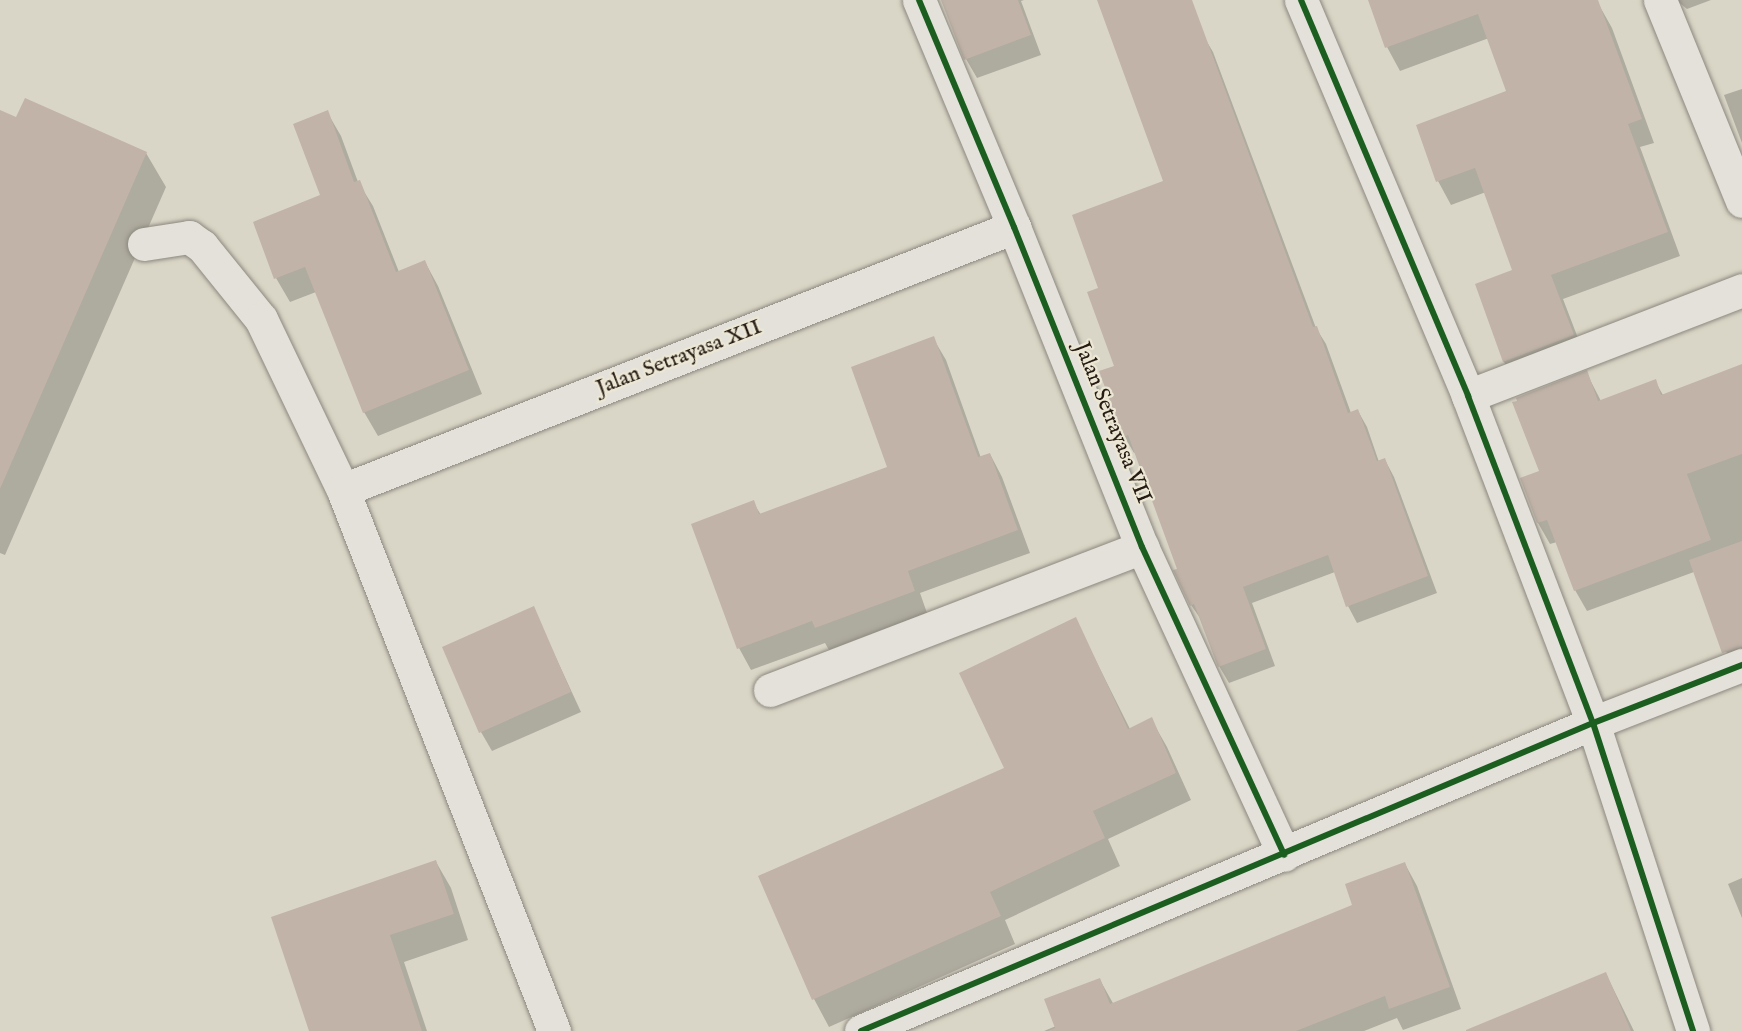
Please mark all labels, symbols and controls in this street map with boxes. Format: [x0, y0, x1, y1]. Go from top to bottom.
street label: Jalan Setrayasa XII [593, 314, 765, 402]
street label: Jalan Setrayasa VII [1068, 338, 1156, 508]

